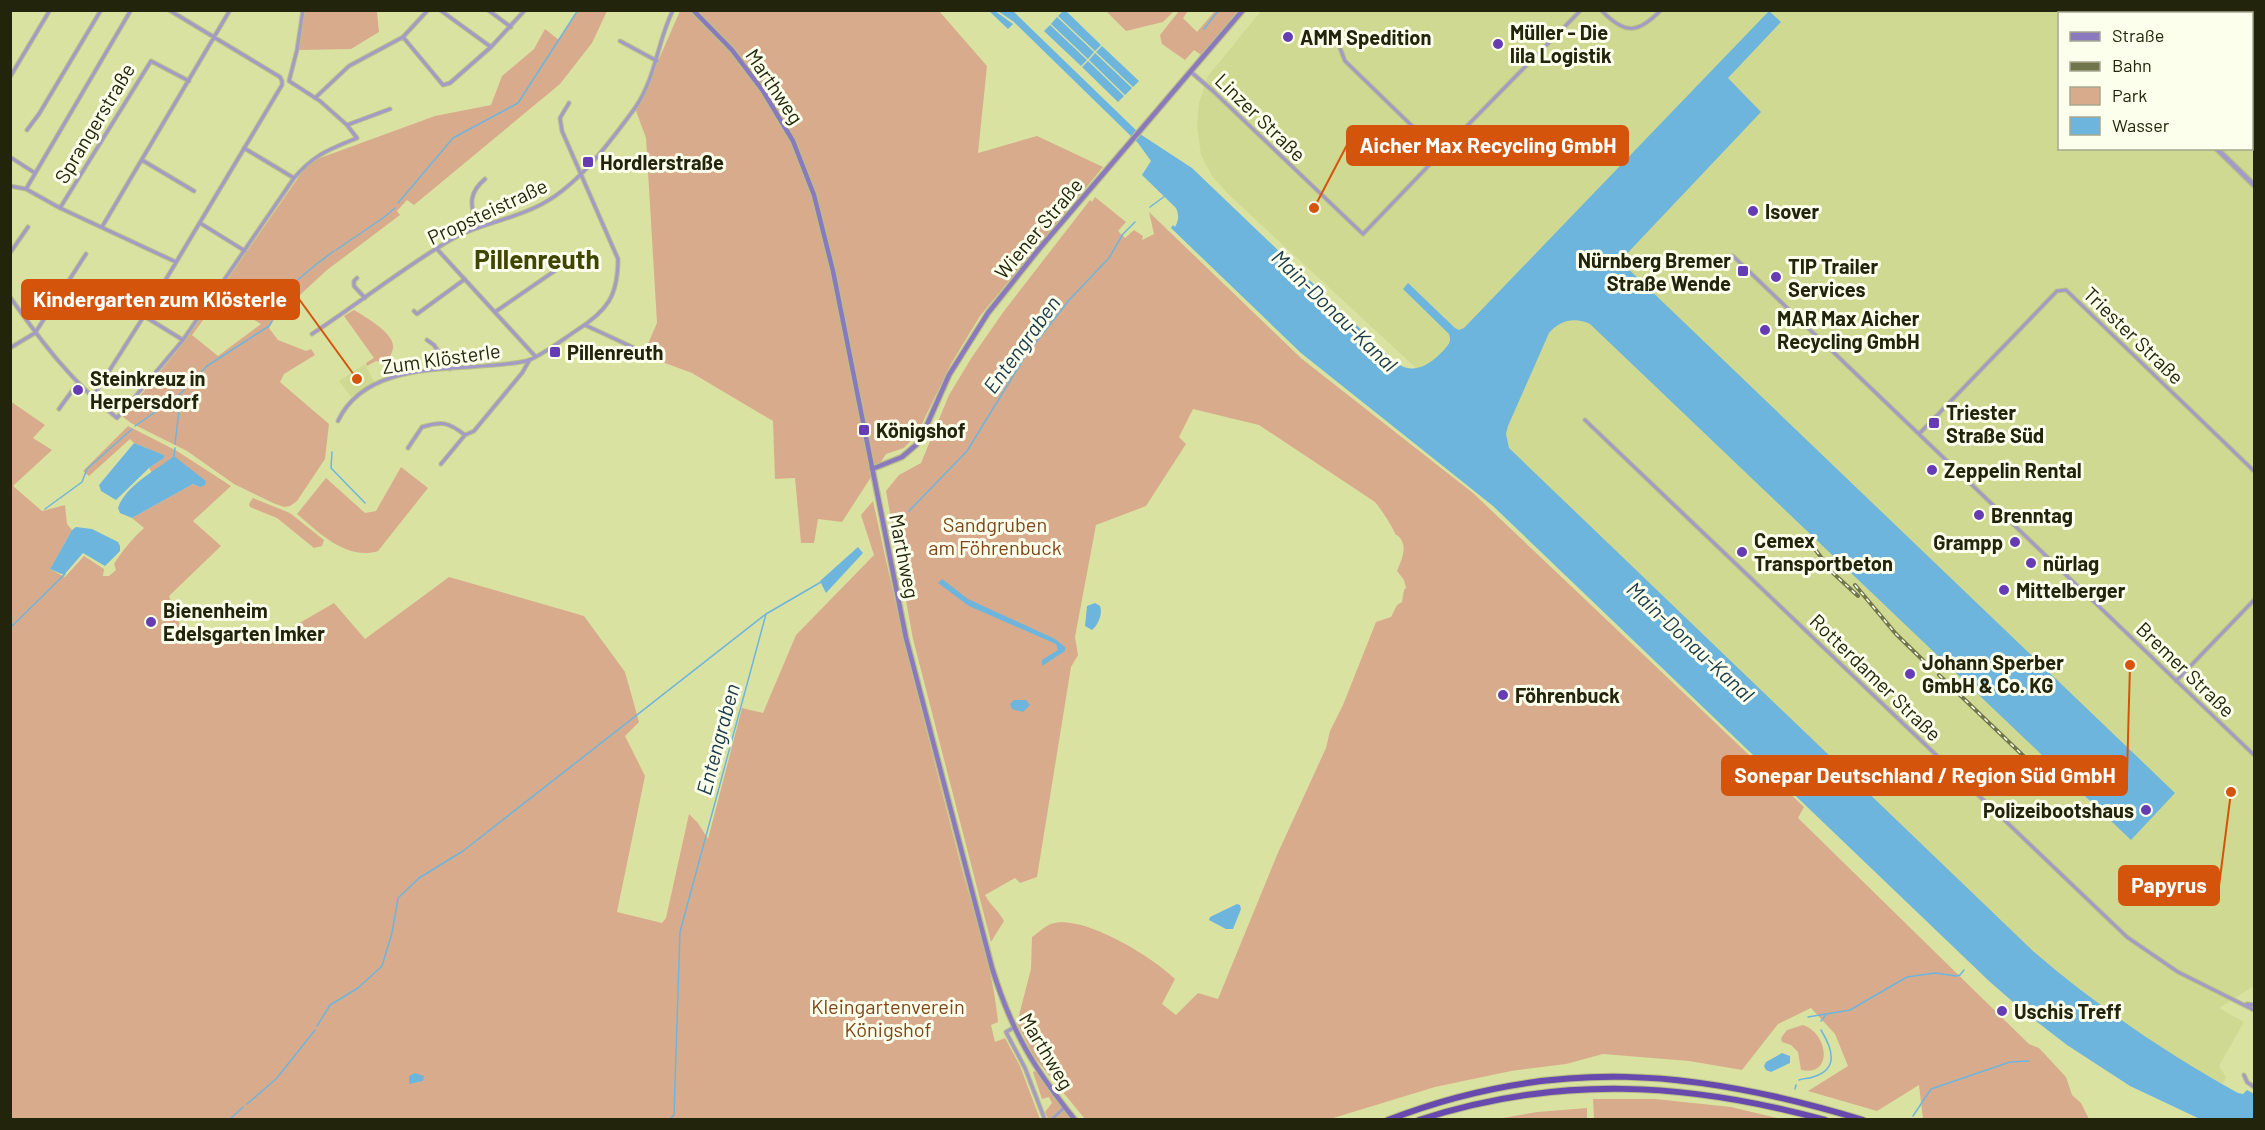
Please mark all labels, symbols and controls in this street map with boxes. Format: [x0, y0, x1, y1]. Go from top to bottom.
legend [2058, 12, 2253, 150]
place label: Müller - Die lila Logistik [1510, 20, 1612, 67]
text: Straße [2112, 24, 2164, 46]
place label: AMM Spedition [1300, 25, 1431, 49]
marker: AMM Spedition [1281, 30, 1295, 44]
marker: Müller - Die lila Logistik [1491, 37, 1505, 51]
street label: Marthweg [741, 44, 809, 128]
text: Bahn [2112, 54, 2152, 76]
street label: Sprangerstraße [49, 59, 139, 187]
street label: Linzer Straße [1211, 68, 1311, 166]
text: Park [2112, 84, 2147, 106]
text: Wasser [2112, 114, 2170, 136]
callout: Aicher Max Recycling GmbH [1347, 126, 1628, 165]
text: Aicher Max Recycling GmbH [1359, 132, 1617, 157]
place label: Hordlerstraße [600, 150, 724, 174]
marker: Hordlerstraße [581, 155, 595, 169]
street label: Propsteistraße [423, 173, 551, 249]
street label: Wiener Straße [989, 173, 1087, 283]
place label: Isover [1765, 199, 1820, 223]
marker: Isover [1746, 204, 1760, 218]
district label: Pillenreuth [474, 243, 600, 274]
water label: Main-Donau-Kanal [1267, 244, 1403, 376]
place label: Nürnberg Bremer Straße Wende [1578, 248, 1731, 295]
place label: TIP Trailer Services [1788, 254, 1878, 301]
marker: Nürnberg Bremer Straße Wende [1736, 264, 1750, 278]
marker: TIP Trailer Services [1769, 270, 1783, 284]
callout: Kindergarten zum Klösterle [22, 280, 299, 319]
street label: Triester Straße [2079, 281, 2189, 389]
text: Kindergarten zum Klösterle [33, 286, 287, 311]
water label: Entengraben [977, 290, 1065, 398]
place label: MAR Max Aicher Recycling GmbH [1777, 306, 1920, 353]
marker: MAR Max Aicher Recycling GmbH [1758, 323, 1772, 337]
street label: Zum Klösterle [380, 338, 502, 378]
place label: Pillenreuth [567, 340, 663, 364]
marker: Pillenreuth [548, 345, 562, 359]
place label: Steinkreuz in Herpersdorf [90, 366, 205, 413]
marker: Steinkreuz in Herpersdorf [71, 383, 85, 397]
place label: Triester Straße Süd [1946, 400, 2044, 447]
marker: Triester Straße Süd [1927, 416, 1941, 430]
place label: Königshof [876, 418, 966, 442]
marker: Königshof [857, 423, 871, 437]
place label: Zeppelin Rental [1944, 458, 2082, 482]
marker: Zeppelin Rental [1925, 463, 1939, 477]
place label: Brenntag [1991, 503, 2073, 527]
marker: Brenntag [1972, 508, 1986, 522]
street label: Marthweg [885, 512, 925, 600]
park label: Sandgruben am Föhrenbuck [928, 512, 1062, 559]
place label: Cemex Transportbeton [1754, 528, 1893, 575]
place label: Grampp [1933, 530, 2003, 554]
marker: Grampp [2008, 535, 2022, 549]
marker: Cemex Transportbeton [1735, 545, 1749, 559]
place label: nürlag [2043, 551, 2099, 575]
marker: nürlag [2024, 556, 2038, 570]
water label: Main-Donau-Kanal [1622, 576, 1760, 706]
place label: Mittelberger [2016, 578, 2126, 602]
marker: Mittelberger [1997, 583, 2011, 597]
place label: Bienenheim Edelsgarten Imker [163, 598, 325, 645]
street label: Rotterdamer Straße [1806, 608, 1946, 746]
marker: Bienenheim Edelsgarten Imker [144, 615, 158, 629]
street label: Bremer Straße [2132, 616, 2240, 722]
place label: Johann Sperber GmbH & Co. KG [1922, 650, 2064, 697]
marker: Johann Sperber GmbH & Co. KG [1903, 667, 1917, 681]
water label: Entengraben [690, 681, 744, 797]
place label: Föhrenbuck [1515, 683, 1620, 707]
marker: Föhrenbuck [1496, 688, 1510, 702]
callout: Sonepar Deutschland / Region Süd GmbH [1722, 756, 2127, 795]
text: Sonepar Deutschland / Region Süd GmbH [1734, 762, 2116, 787]
place label: Polizeibootshaus [1983, 798, 2134, 822]
marker: Polizeibootshaus [2139, 803, 2153, 817]
callout: Papyrus [2119, 866, 2219, 905]
text: Papyrus [2131, 872, 2207, 897]
park label: Kleingartenverein Königshof [811, 994, 965, 1041]
place label: Uschis Treff [2014, 999, 2122, 1023]
marker: Uschis Treff [1995, 1004, 2009, 1018]
street label: Marthweg [1015, 1008, 1079, 1094]

